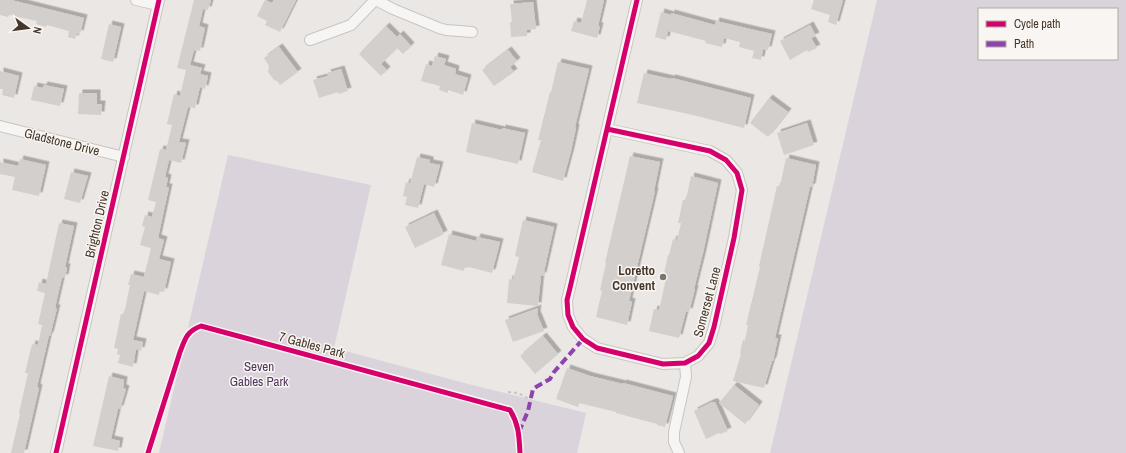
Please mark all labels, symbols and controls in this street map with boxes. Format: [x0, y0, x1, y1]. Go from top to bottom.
north arrow [8, 8, 48, 48]
legend [978, 8, 1118, 60]
text: Cycle path [1014, 16, 1061, 32]
text: N [30, 26, 45, 35]
text: Path [1014, 36, 1034, 52]
street label: Gladstone Drive [23, 124, 101, 160]
street label: Brighton Drive [81, 189, 113, 259]
place label: Loretto Convent [612, 262, 655, 294]
street label: Somerset Lane [689, 265, 725, 339]
marker: Loretto Convent [658, 272, 668, 282]
street label: 7 Gables Park [277, 328, 347, 362]
park label: Seven Gables Park [230, 358, 289, 390]

